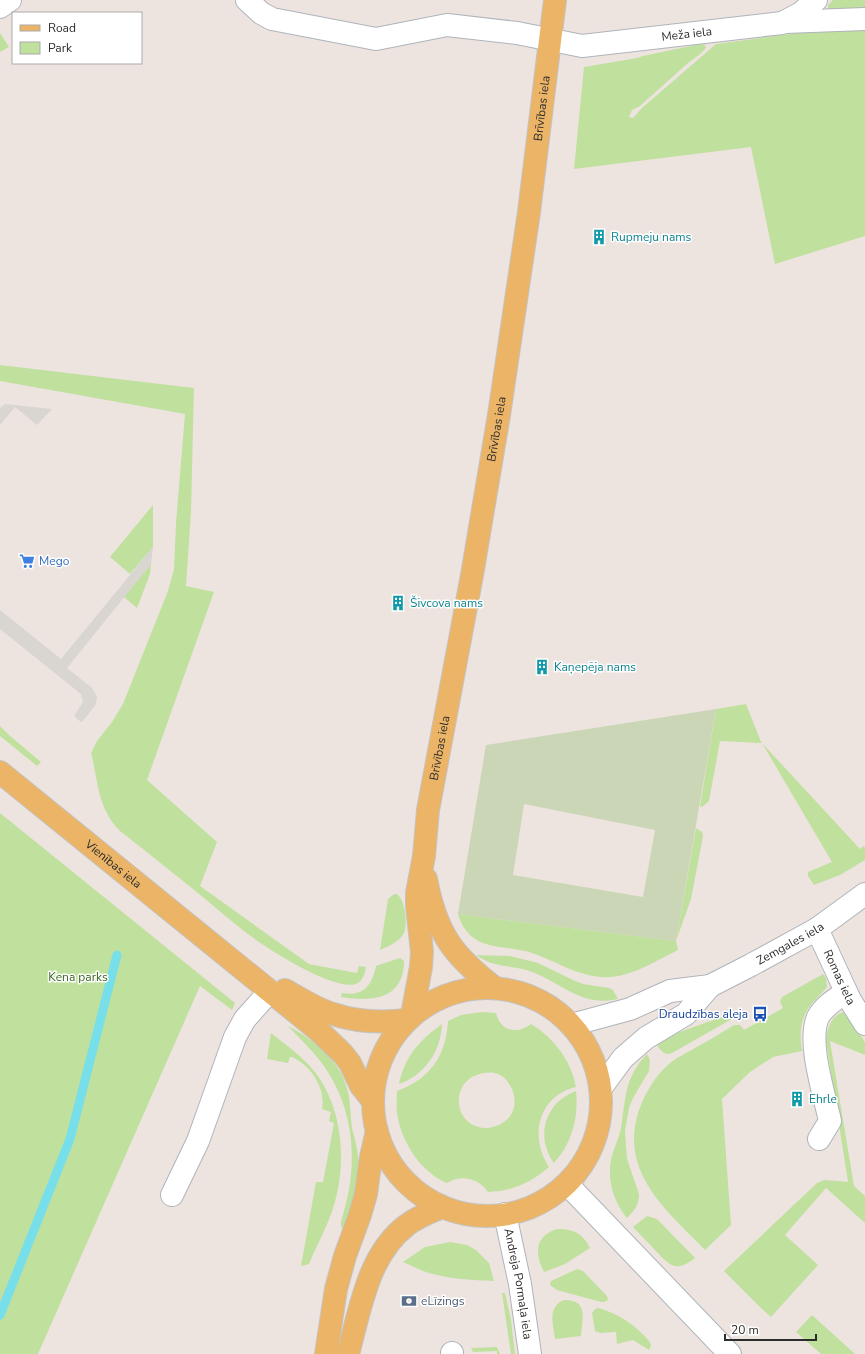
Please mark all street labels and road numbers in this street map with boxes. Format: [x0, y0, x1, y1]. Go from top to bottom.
street label: Meža iela [661, 23, 713, 45]
street label: Brīvības iela [530, 75, 554, 142]
street label: Brīvības iela [483, 396, 510, 463]
street label: Brīvības iela [426, 714, 454, 782]
street label: Vienības iela [81, 836, 145, 892]
street label: Zemgales iela [753, 918, 827, 969]
street label: Romas iela [820, 947, 859, 1008]
street label: Andreja Pormaļa iela [500, 1227, 536, 1340]

